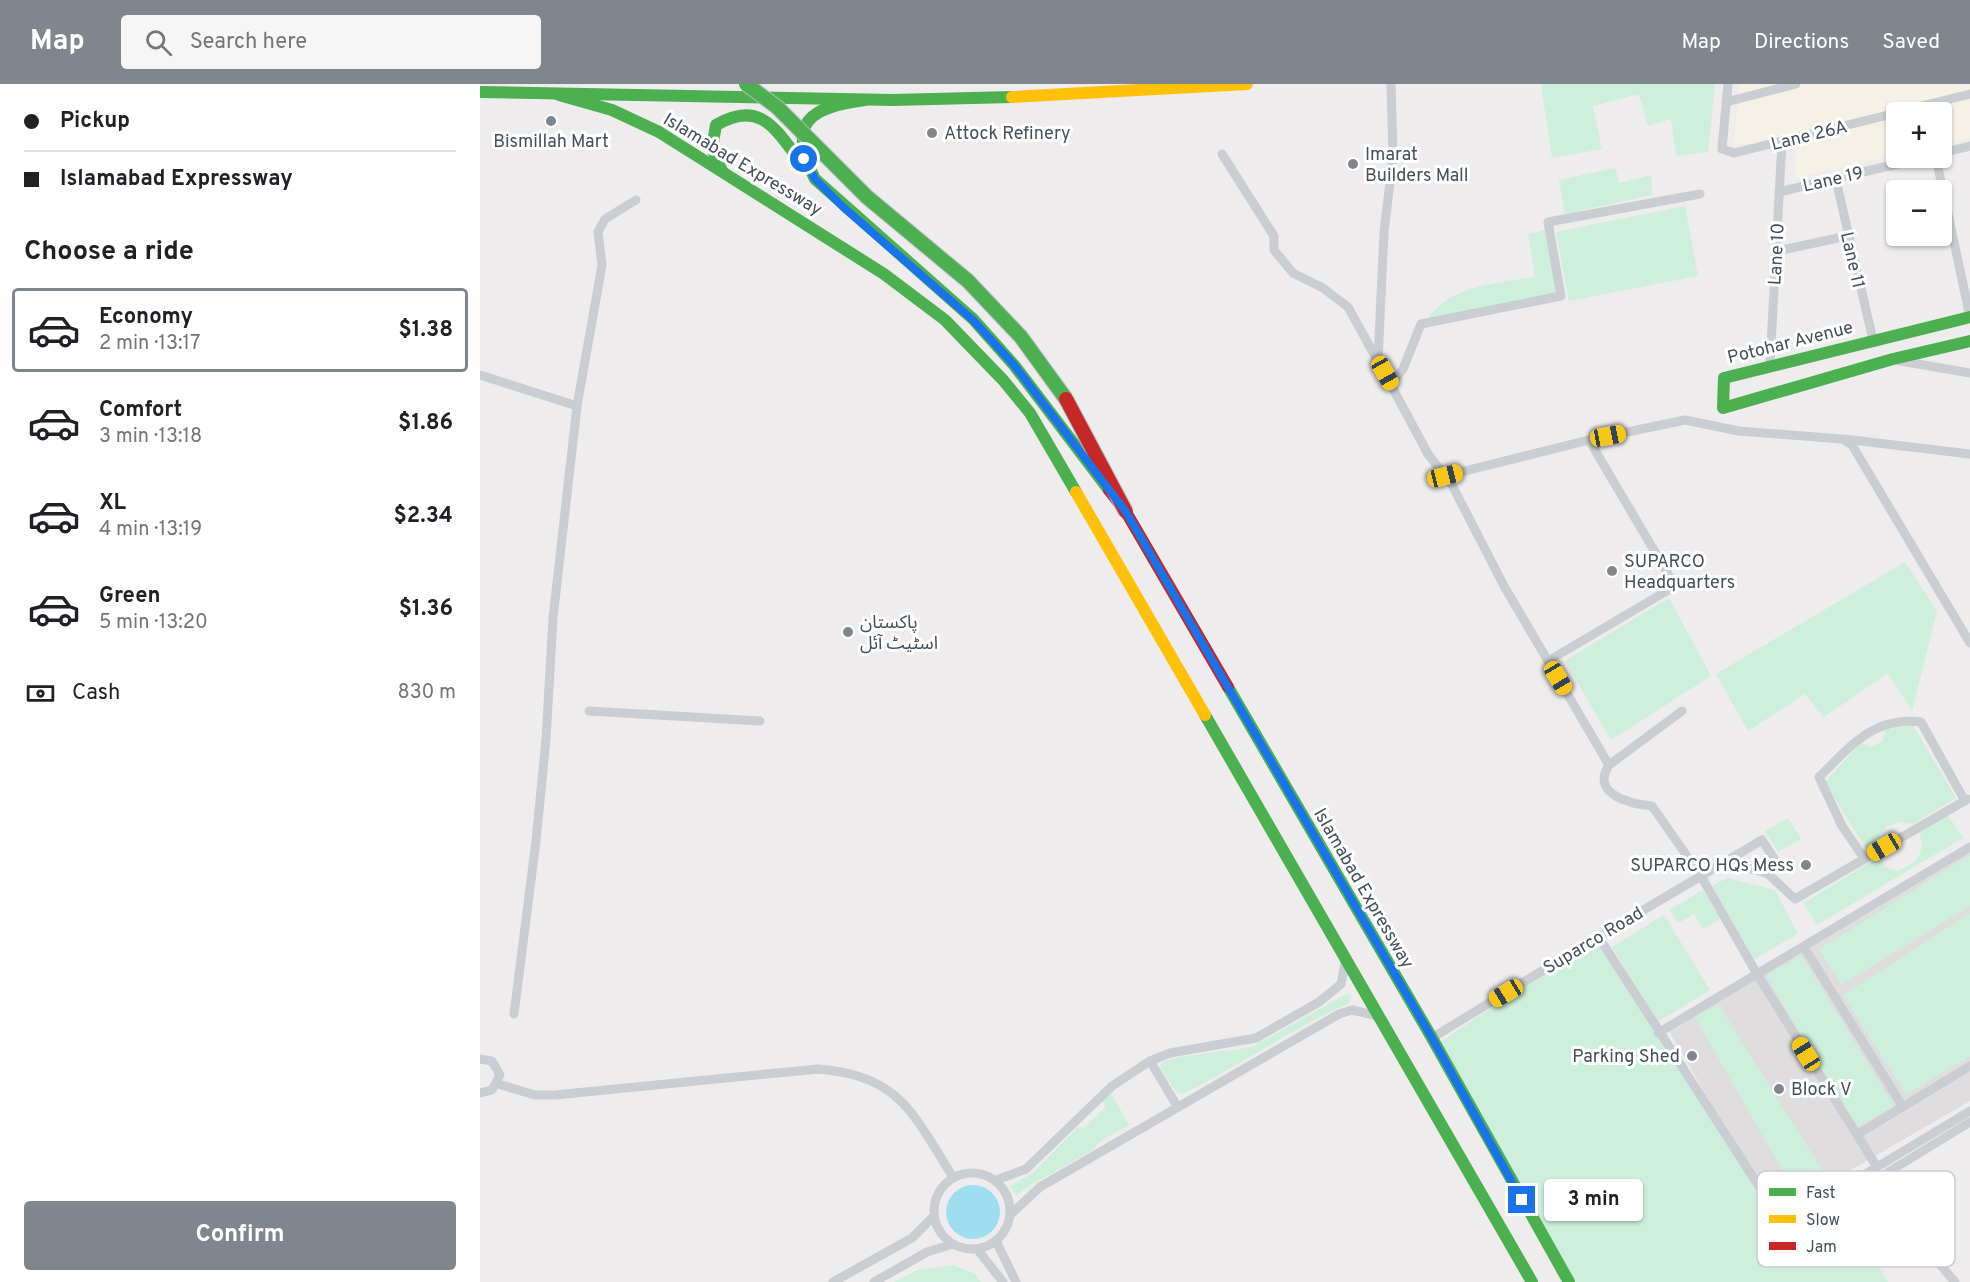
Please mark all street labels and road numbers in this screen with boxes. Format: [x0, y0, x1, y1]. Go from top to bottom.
street label: Islamabad Expressway [658, 109, 826, 222]
street label: Lane 26A [1769, 116, 1850, 157]
street label: Lane 19 [1801, 162, 1866, 199]
street label: Lane 10 [1764, 222, 1791, 286]
street label: Lane 11 [1834, 230, 1869, 291]
street label: Potohar Avenue [1725, 317, 1856, 370]
street label: Islamabad Expressway [1307, 804, 1418, 973]
street label: Suparco Road [1540, 902, 1648, 980]

